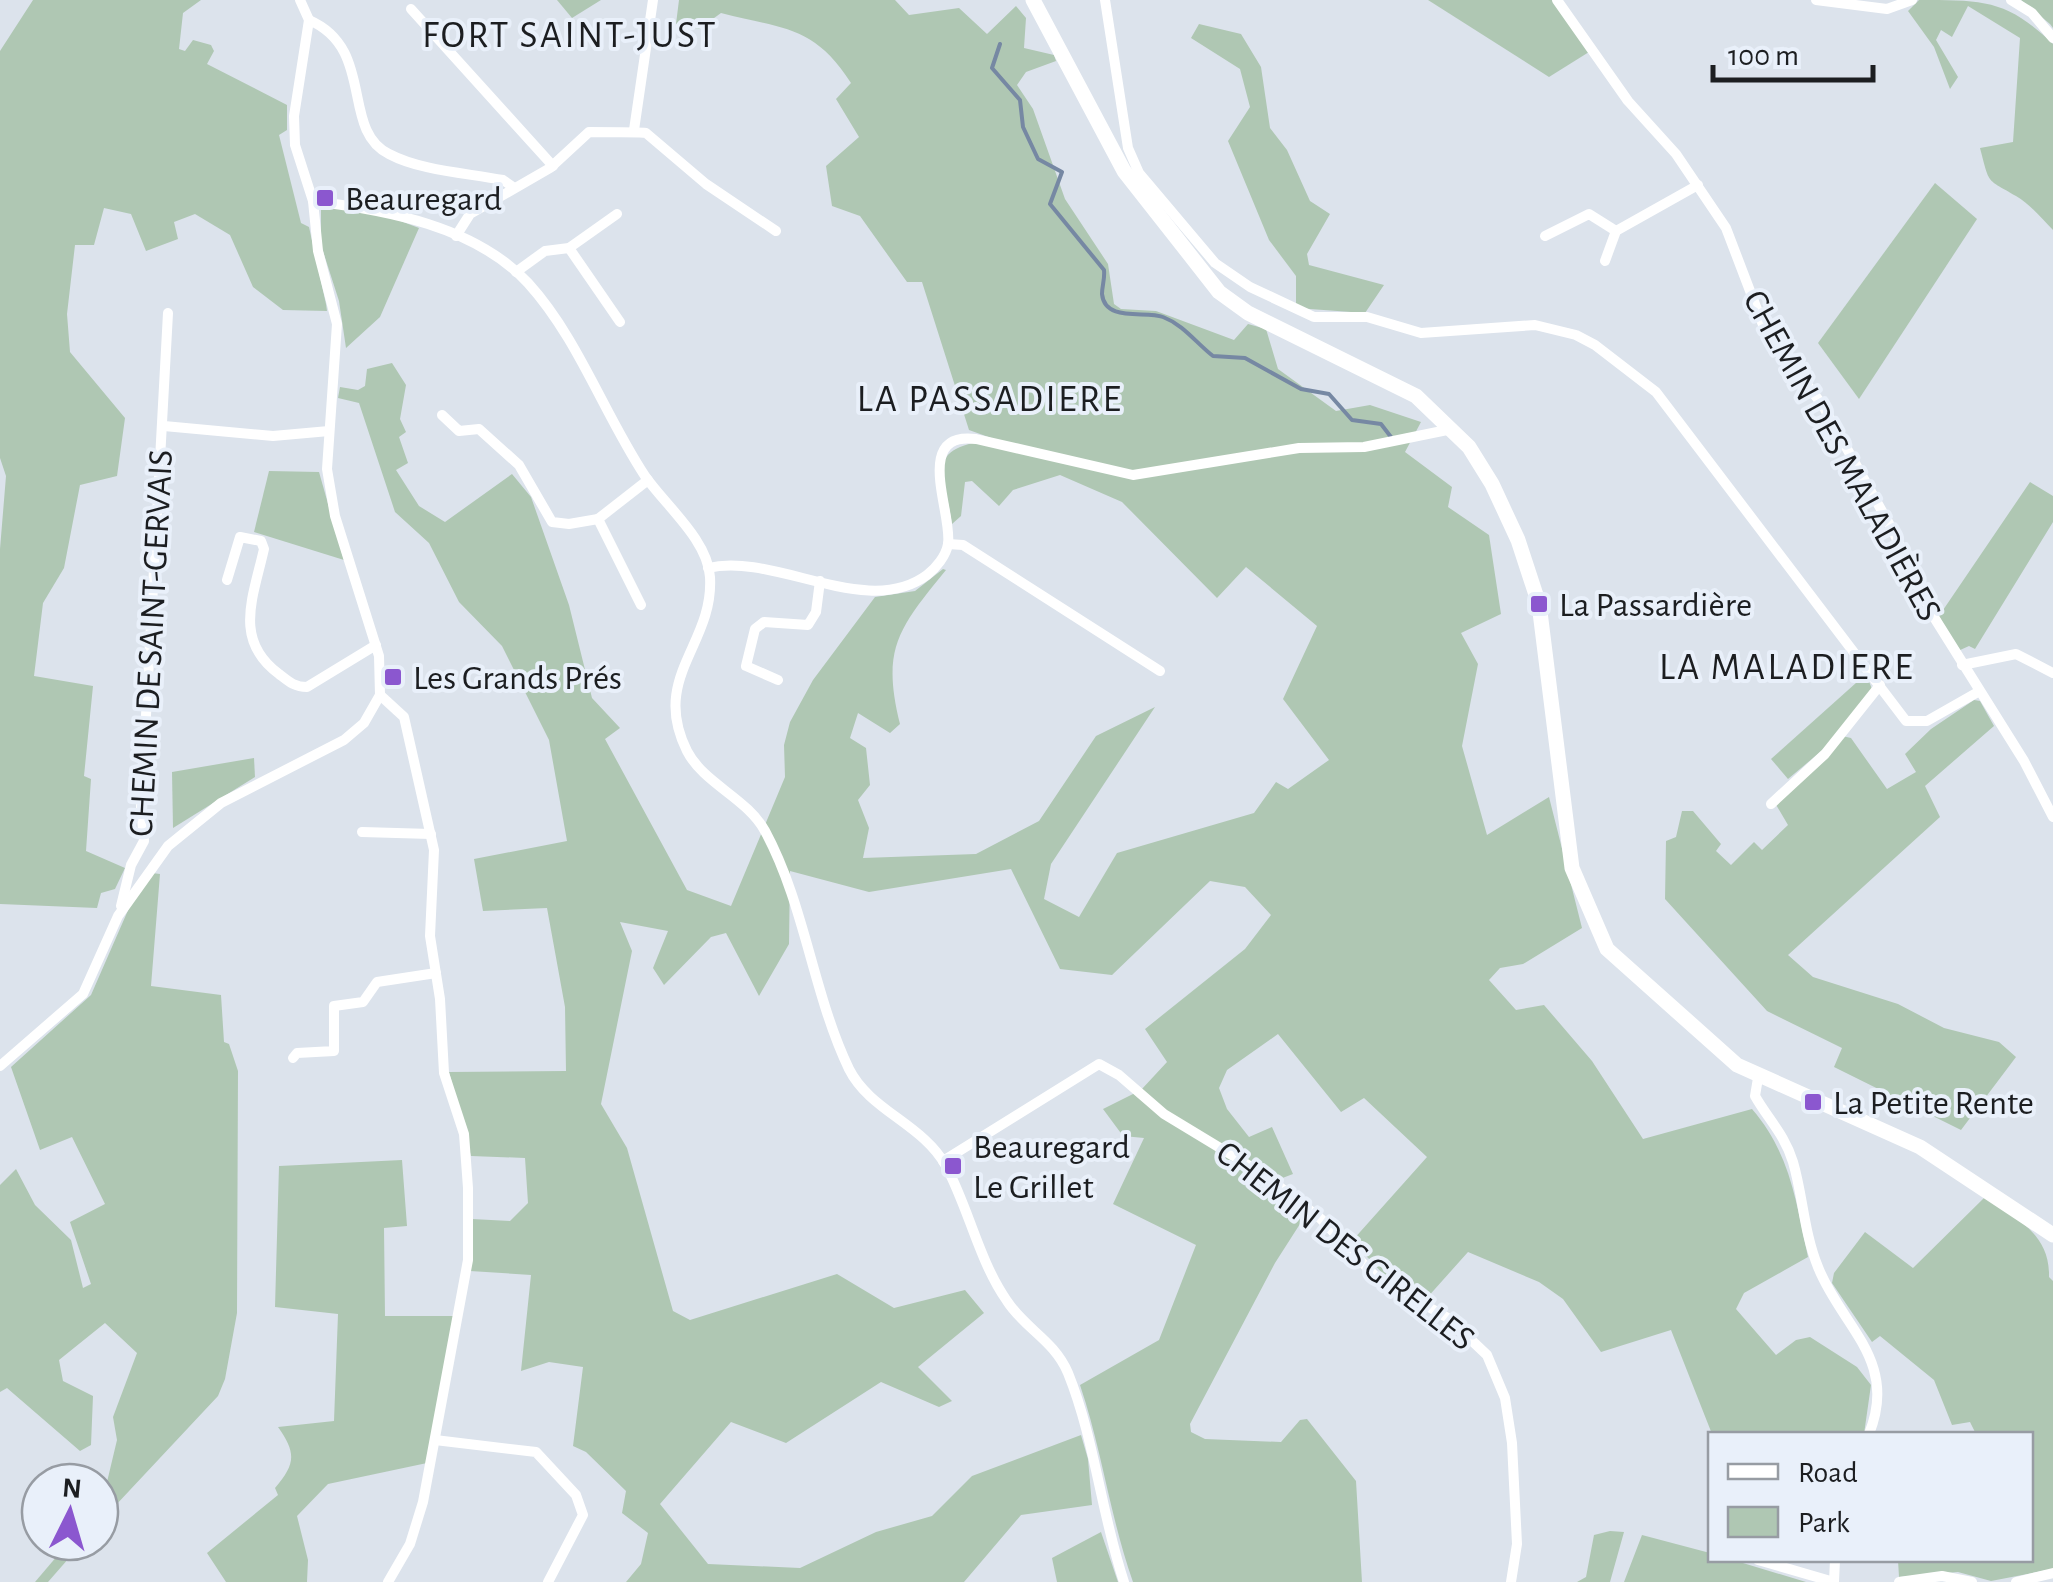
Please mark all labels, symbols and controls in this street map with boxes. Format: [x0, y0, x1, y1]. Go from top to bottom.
district label: FORT SAINT-JUST [422, 17, 718, 55]
scale bar [1713, 20, 1873, 82]
text: 100 m [1728, 41, 1799, 71]
place label: Beauregard [345, 182, 502, 217]
marker: Beauregard [314, 187, 336, 209]
street label: CHEMIN DES MALADIÈRES [1736, 284, 1949, 627]
district label: LA PASSADIERE [857, 381, 1123, 419]
street label: CHEMIN DE SAINT-GERVAIS [124, 449, 179, 837]
place label: La Passardière [1559, 588, 1752, 623]
marker: La Passardière [1528, 593, 1550, 615]
district label: LA MALADIERE [1659, 649, 1915, 687]
place label: Les Grands Prés [413, 661, 622, 696]
marker: Les Grands Prés [382, 666, 404, 688]
place label: La Petite Rente [1833, 1086, 2034, 1121]
marker: La Petite Rente [1802, 1091, 1824, 1113]
place label: Beauregard Le Grillet [973, 1130, 1130, 1205]
street label: CHEMIN DES GIRELLES [1210, 1135, 1481, 1357]
marker: Beauregard Le Grillet [942, 1155, 964, 1177]
legend [1708, 1432, 2033, 1562]
text: Road [1798, 1458, 1858, 1488]
north arrow [20, 1462, 120, 1562]
text: N [61, 1474, 83, 1504]
text: Park [1798, 1508, 1850, 1538]

